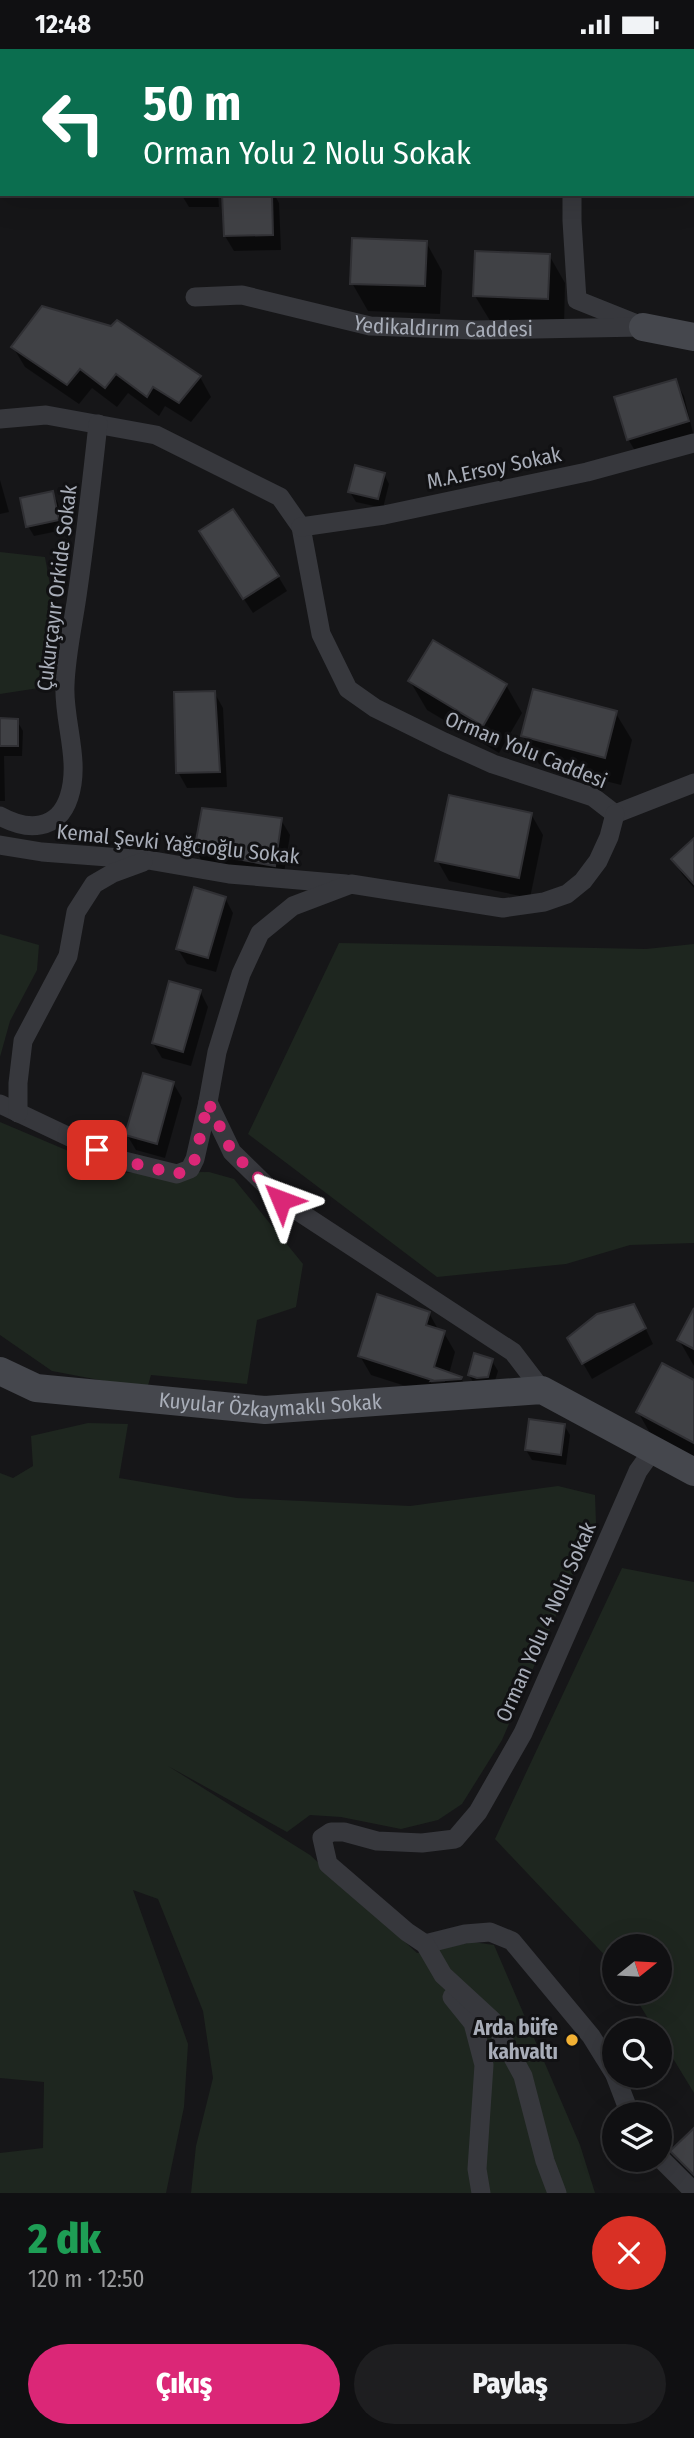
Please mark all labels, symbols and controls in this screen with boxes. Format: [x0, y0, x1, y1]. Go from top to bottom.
text: 12:48 [35, 9, 91, 40]
text: 50 m [143, 74, 241, 133]
icon: left [28, 77, 119, 168]
text: Orman Yolu 2 Nolu Sokak [143, 134, 471, 172]
street label: Yedikaldırım Caddesi [351, 309, 533, 343]
street label: M.A.Ersoy Sokak [424, 441, 564, 495]
street label: Çukurçayır Orkide Sokak [31, 483, 83, 693]
street label: Orman Yolu Caddesi [441, 706, 611, 794]
street label: Kemal Şevki Yağcıoğlu Sokak [55, 818, 301, 870]
pin [67, 1120, 127, 1180]
icon: arrive [78, 1131, 116, 1169]
position arrow [244, 1163, 318, 1237]
street label: Kuyular Özkaymaklı Sokak [158, 1387, 383, 1423]
street label: Orman Yolu 4 Nolu Sokak [490, 1518, 602, 1726]
north arrow [602, 1934, 672, 2004]
map controls [602, 1934, 672, 2172]
place label: Arda büfe kahvaltı [473, 2015, 558, 2065]
button: search [602, 2018, 672, 2088]
marker: Arda büfe kahvaltı [564, 2032, 580, 2048]
button: layers [602, 2102, 672, 2172]
text: 2 dk [28, 2214, 101, 2264]
button: close [592, 2216, 666, 2290]
text: 120 m · 12:50 [28, 2265, 145, 2293]
button: Çıkış [28, 2344, 340, 2424]
button: Paylaş [354, 2344, 666, 2424]

